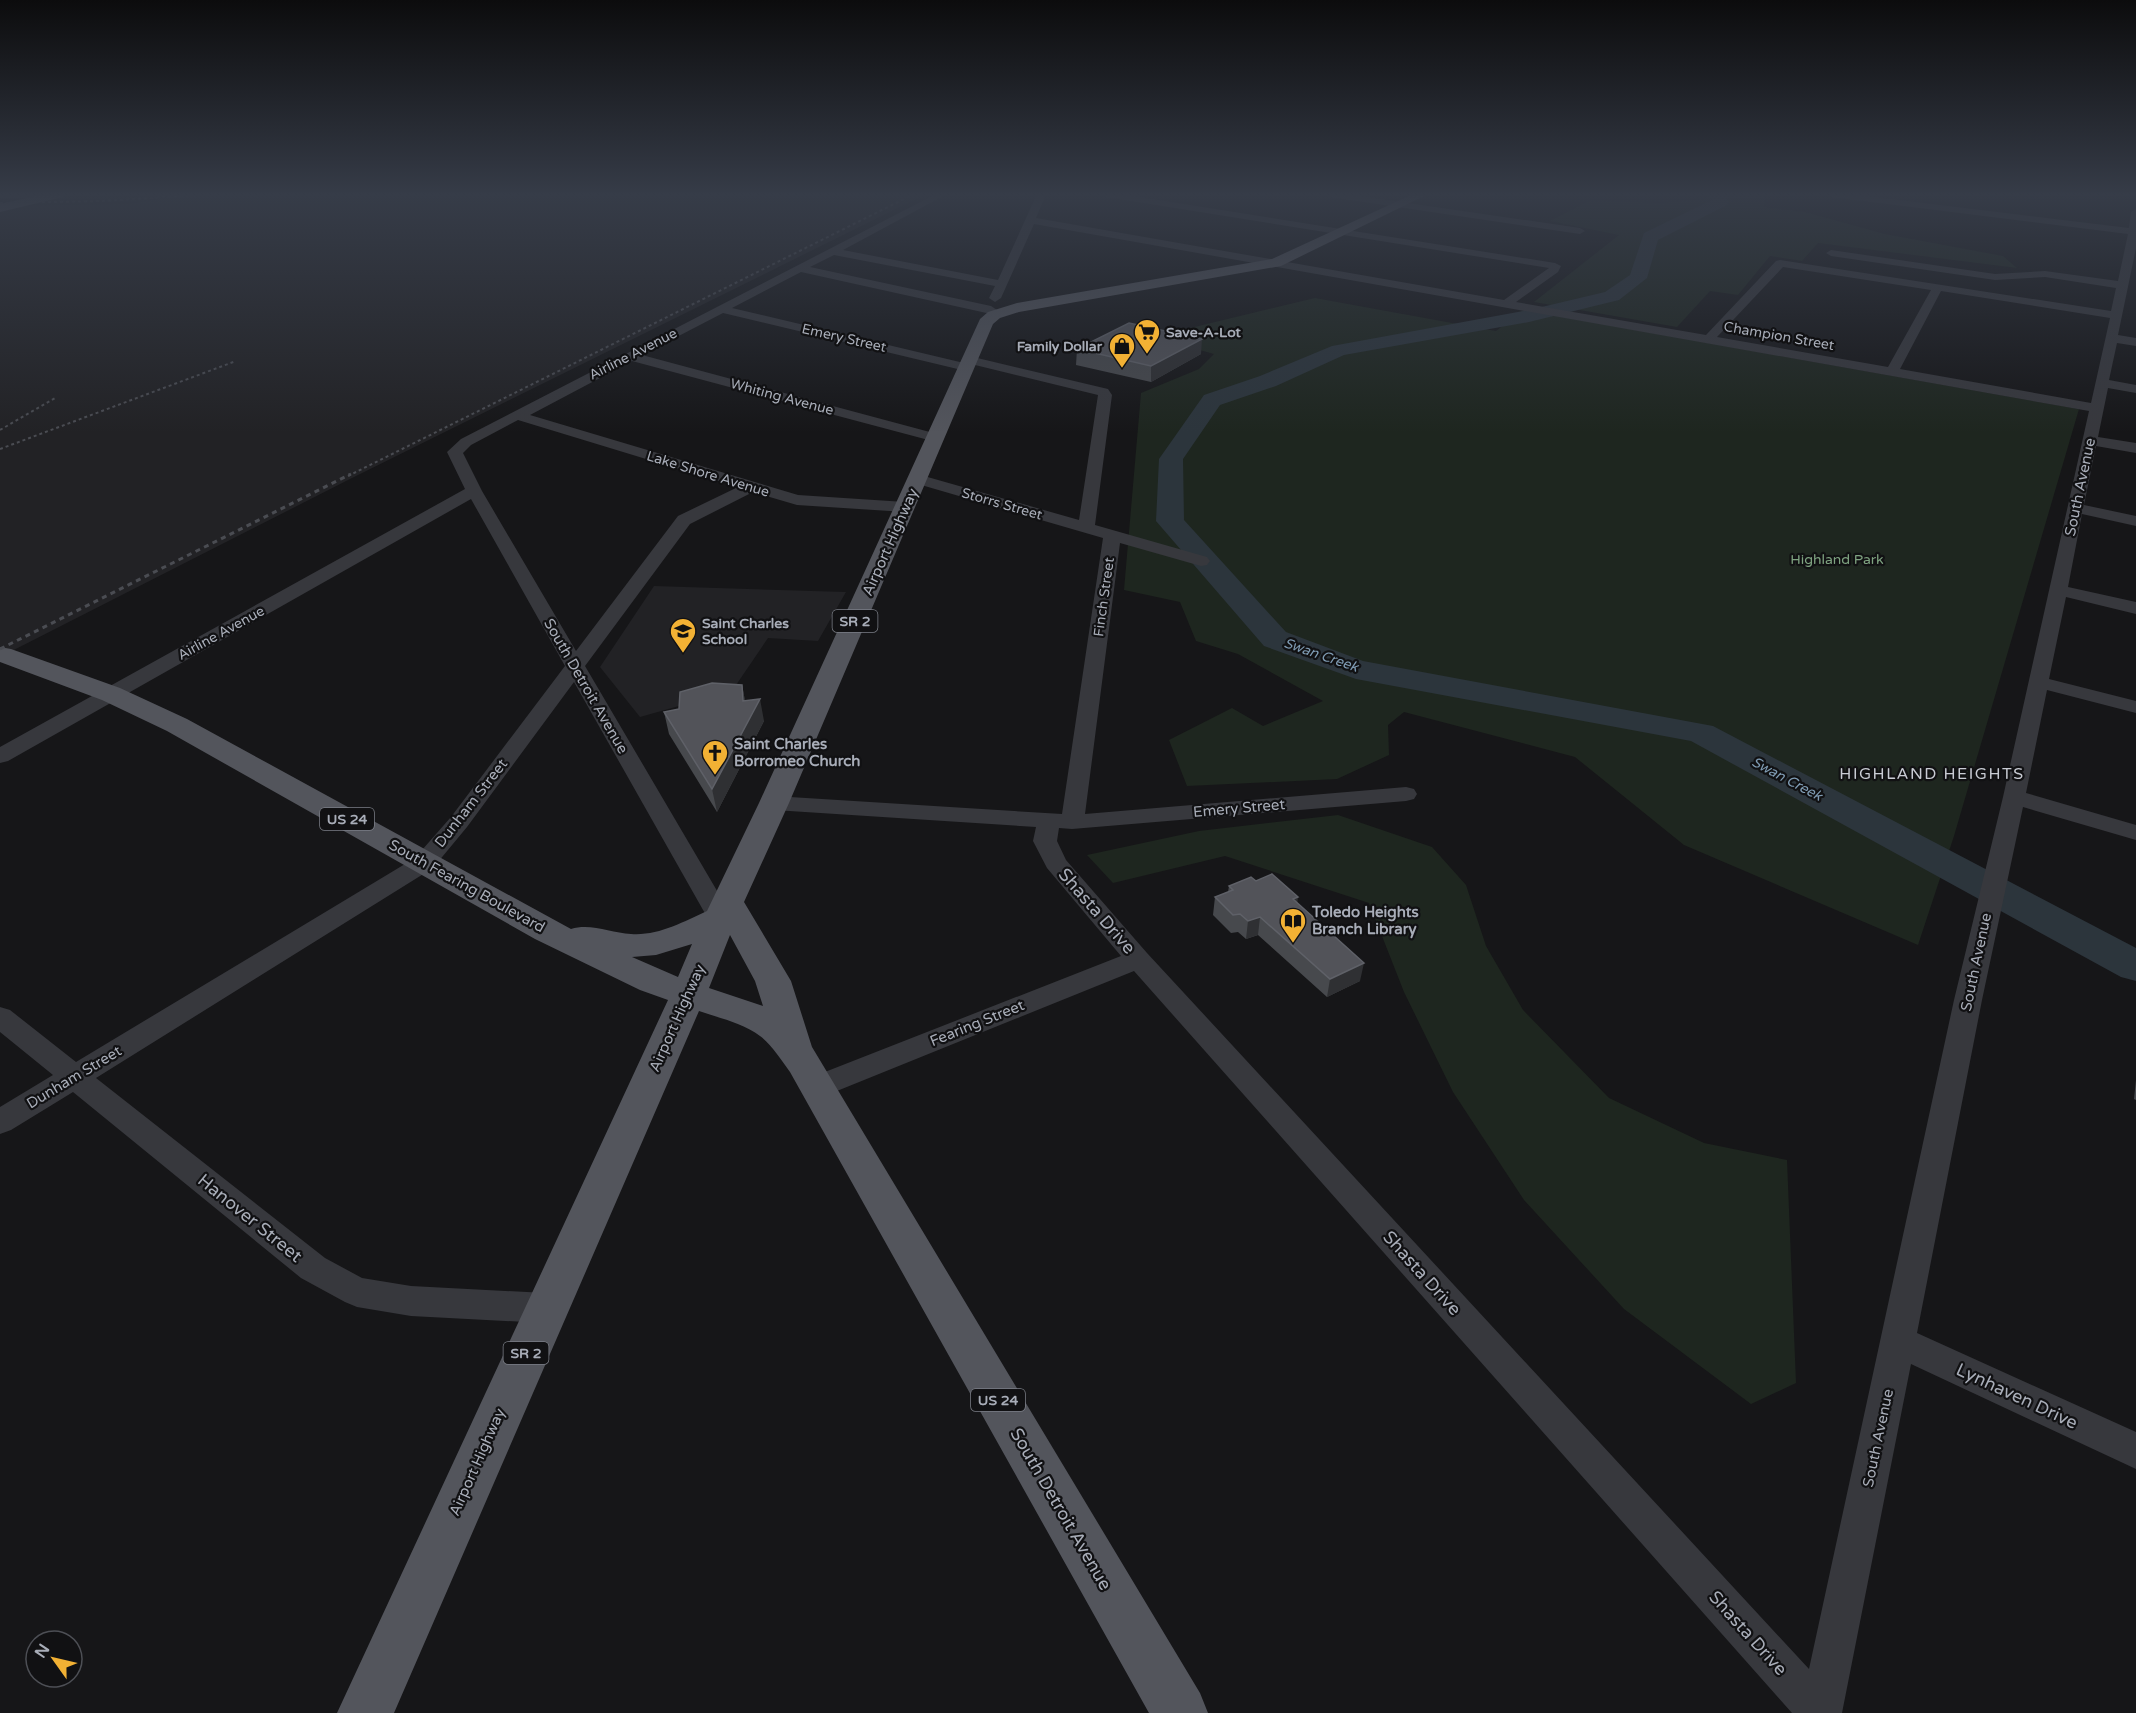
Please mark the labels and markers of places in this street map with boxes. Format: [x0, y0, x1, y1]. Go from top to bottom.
supermarket icon: Save-A-Lot [1132, 317, 1162, 355]
place label: Save-A-Lot [1166, 324, 1242, 341]
shop icon: Family Dollar [1107, 331, 1137, 369]
place label: Family Dollar [1017, 338, 1103, 355]
place label: Saint Charles School [702, 615, 789, 648]
school or university icon: Saint Charles School [668, 616, 698, 654]
place label: Saint Charles Borromeo Church [734, 735, 860, 770]
church icon: Saint Charles Borromeo Church [700, 738, 730, 776]
place label: Toledo Heights Branch Library [1311, 903, 1419, 939]
library icon: Toledo Heights Branch Library [1278, 906, 1308, 944]

